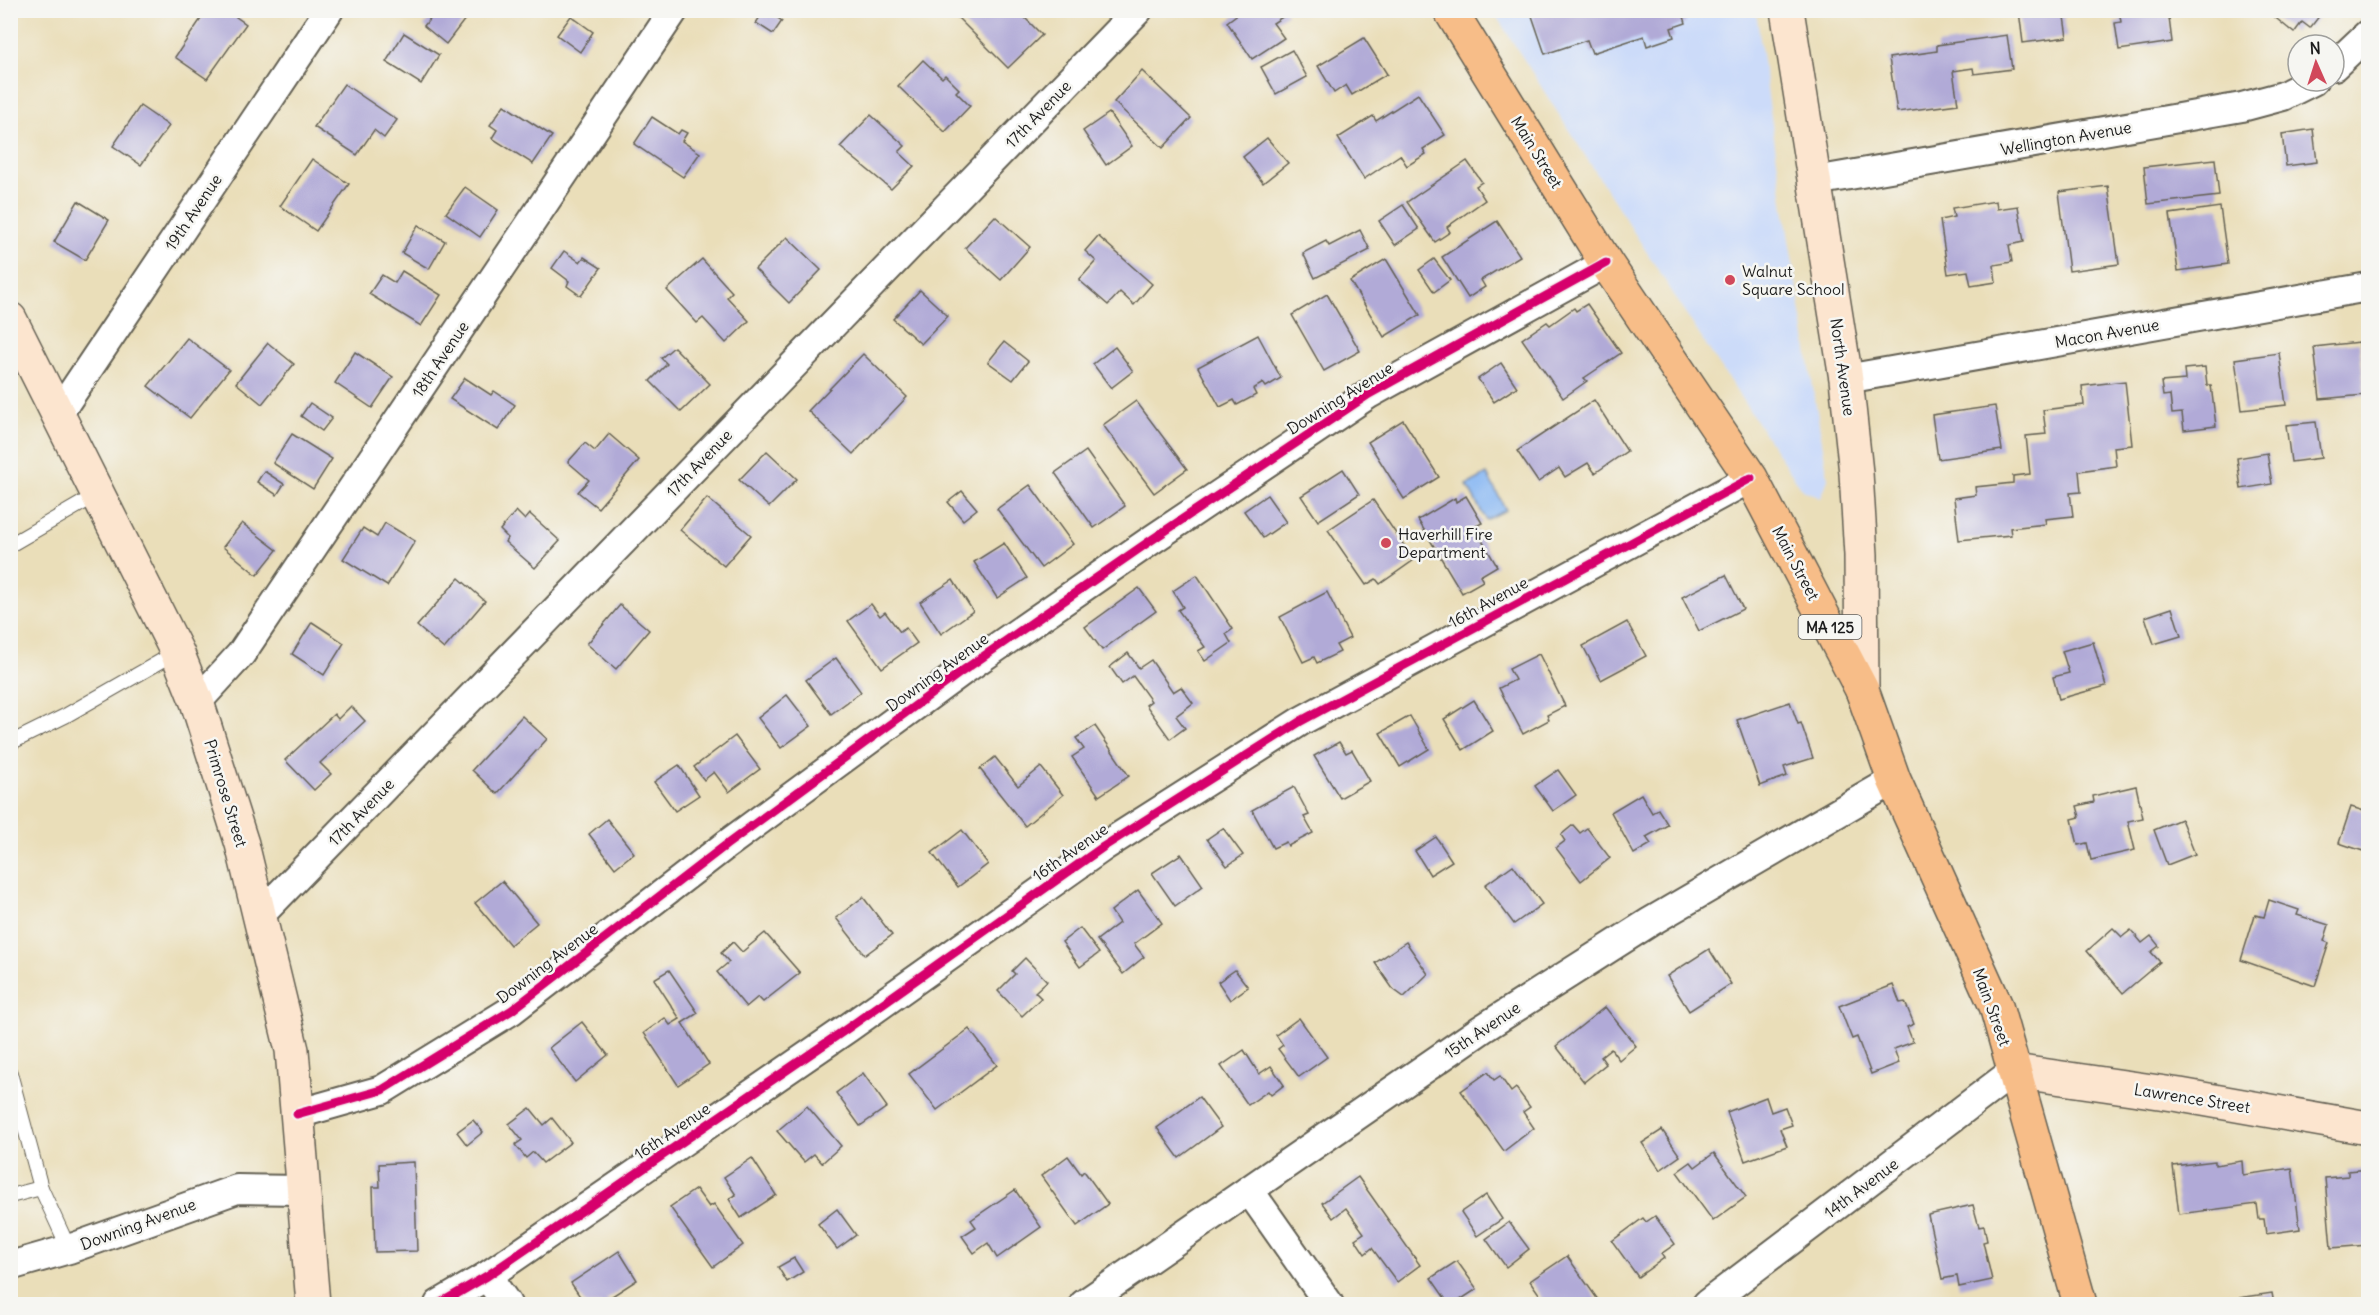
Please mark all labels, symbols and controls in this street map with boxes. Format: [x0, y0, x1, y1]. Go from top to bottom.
north arrow [2286, 33, 2346, 93]
text: N [2309, 38, 2321, 58]
street label: 17th Avenue [1001, 76, 1075, 152]
street label: Main Street [1507, 112, 1567, 192]
street label: Wellington Avenue [1999, 117, 2133, 159]
street label: 19th Avenue [160, 170, 226, 254]
place label: Walnut Square School [1742, 261, 1844, 299]
marker: Walnut Square School [1723, 273, 1737, 287]
street label: Macon Avenue [2053, 314, 2161, 352]
street label: 18th Avenue [407, 317, 473, 401]
street label: North Avenue [1826, 317, 1860, 417]
street label: Downing Avenue [1283, 357, 1397, 439]
street label: 17th Avenue [662, 425, 736, 501]
street label: Main Street [1768, 522, 1824, 604]
place label: Haverhill Fire Department [1398, 524, 1493, 562]
marker: Haverhill Fire Department [1379, 536, 1393, 550]
street label: 16th Avenue [1445, 572, 1531, 632]
road number: MA 125 [1798, 615, 1862, 639]
street label: Downing Avenue [882, 628, 992, 716]
street label: Primrose Street [200, 737, 252, 850]
street label: 17th Avenue [324, 774, 398, 850]
street label: 16th Avenue [1028, 819, 1112, 885]
street label: Downing Avenue [493, 918, 601, 1008]
street label: Main Street [1969, 965, 2016, 1049]
street label: 15th Avenue [1440, 997, 1524, 1063]
street label: Lawrence Street [2133, 1079, 2252, 1117]
street label: 16th Avenue [630, 1098, 714, 1164]
street label: 14th Avenue [1820, 1154, 1902, 1222]
street label: Downing Avenue [78, 1194, 198, 1254]

